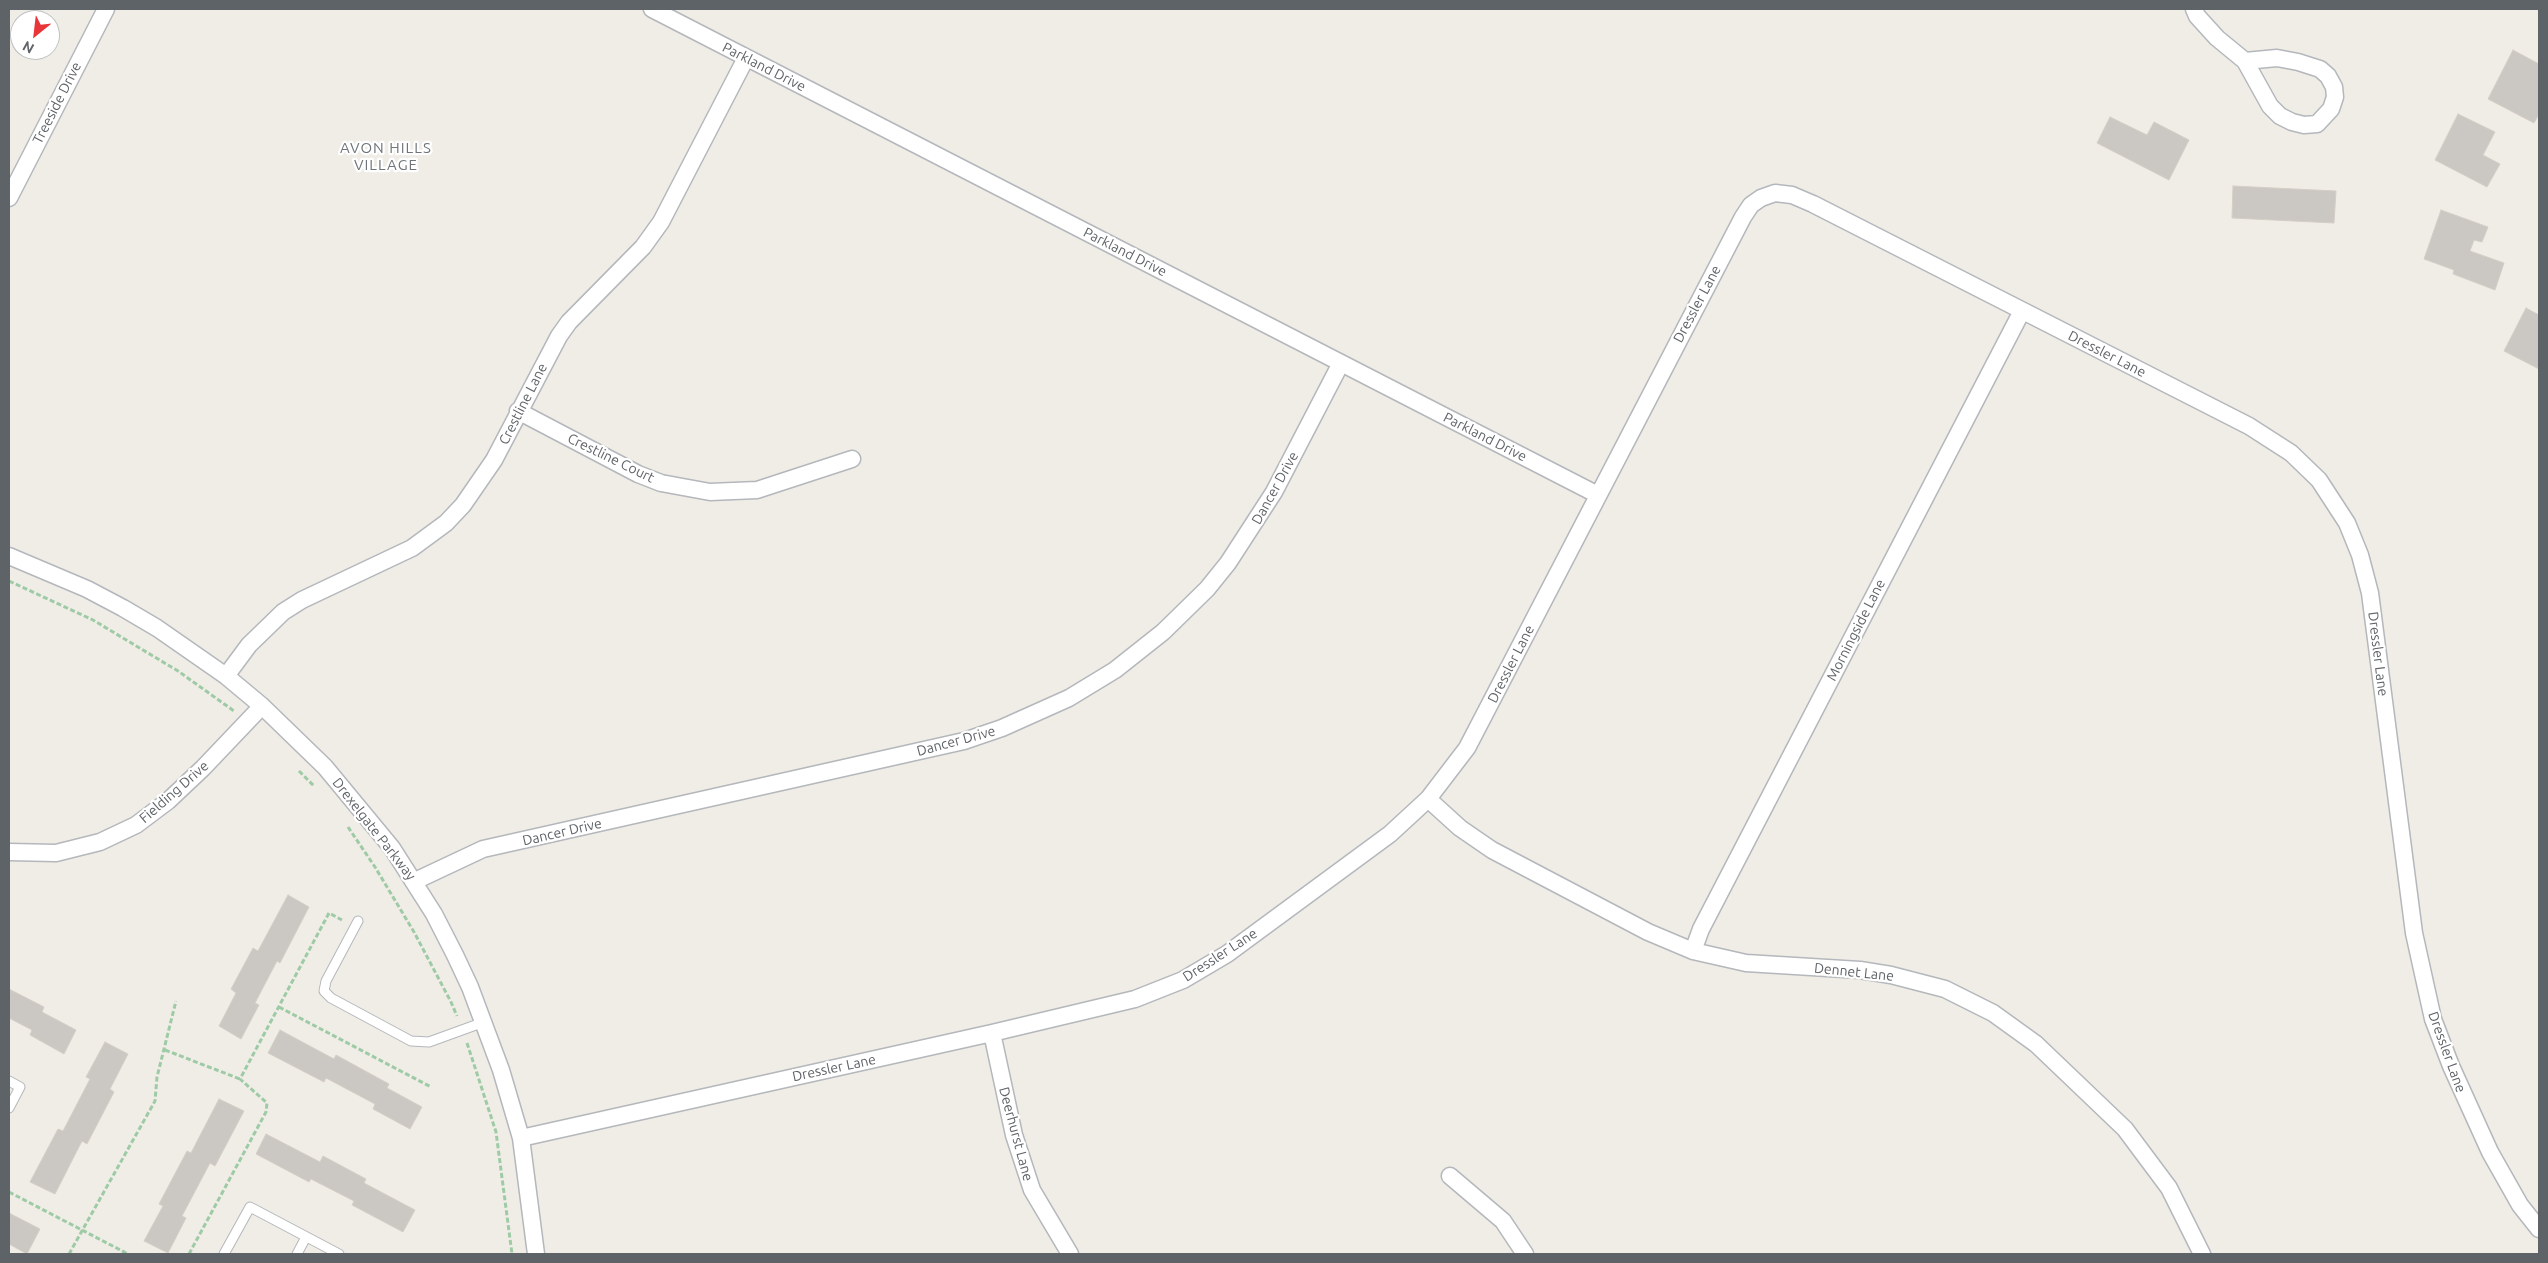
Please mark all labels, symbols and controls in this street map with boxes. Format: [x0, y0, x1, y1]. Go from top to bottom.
north arrow [10, 10, 60, 60]
text: N [20, 38, 37, 57]
street label: Parkland Drive [720, 39, 808, 95]
street label: Treeside Drive [29, 59, 85, 147]
district label: AVON HILLS VILLAGE [339, 139, 433, 174]
street label: Parkland Drive [1081, 224, 1169, 280]
street label: Dressler Lane [1670, 263, 1724, 345]
street label: Dressler Lane [2065, 327, 2149, 381]
street label: Crestline Lane [495, 360, 551, 448]
street label: Parkland Drive [1441, 409, 1529, 465]
street label: Crestline Court [565, 430, 657, 486]
street label: Dancer Drive [1248, 449, 1302, 527]
street label: Morningside Lane [1823, 576, 1889, 684]
street label: Dressler Lane [2364, 611, 2392, 697]
street label: Dressler Lane [1484, 622, 1538, 706]
street label: Dancer Drive [915, 722, 997, 760]
street label: Fielding Drive [136, 757, 212, 827]
street label: Drexelgate Parkway [329, 774, 419, 884]
street label: Dancer Drive [521, 815, 603, 849]
street label: Dressler Lane [1180, 925, 1260, 985]
street label: Dennet Lane [1813, 959, 1895, 985]
street label: Dressler Lane [2425, 1009, 2469, 1095]
street label: Dressler Lane [791, 1051, 877, 1085]
street label: Deerhurst Lane [995, 1085, 1037, 1183]

